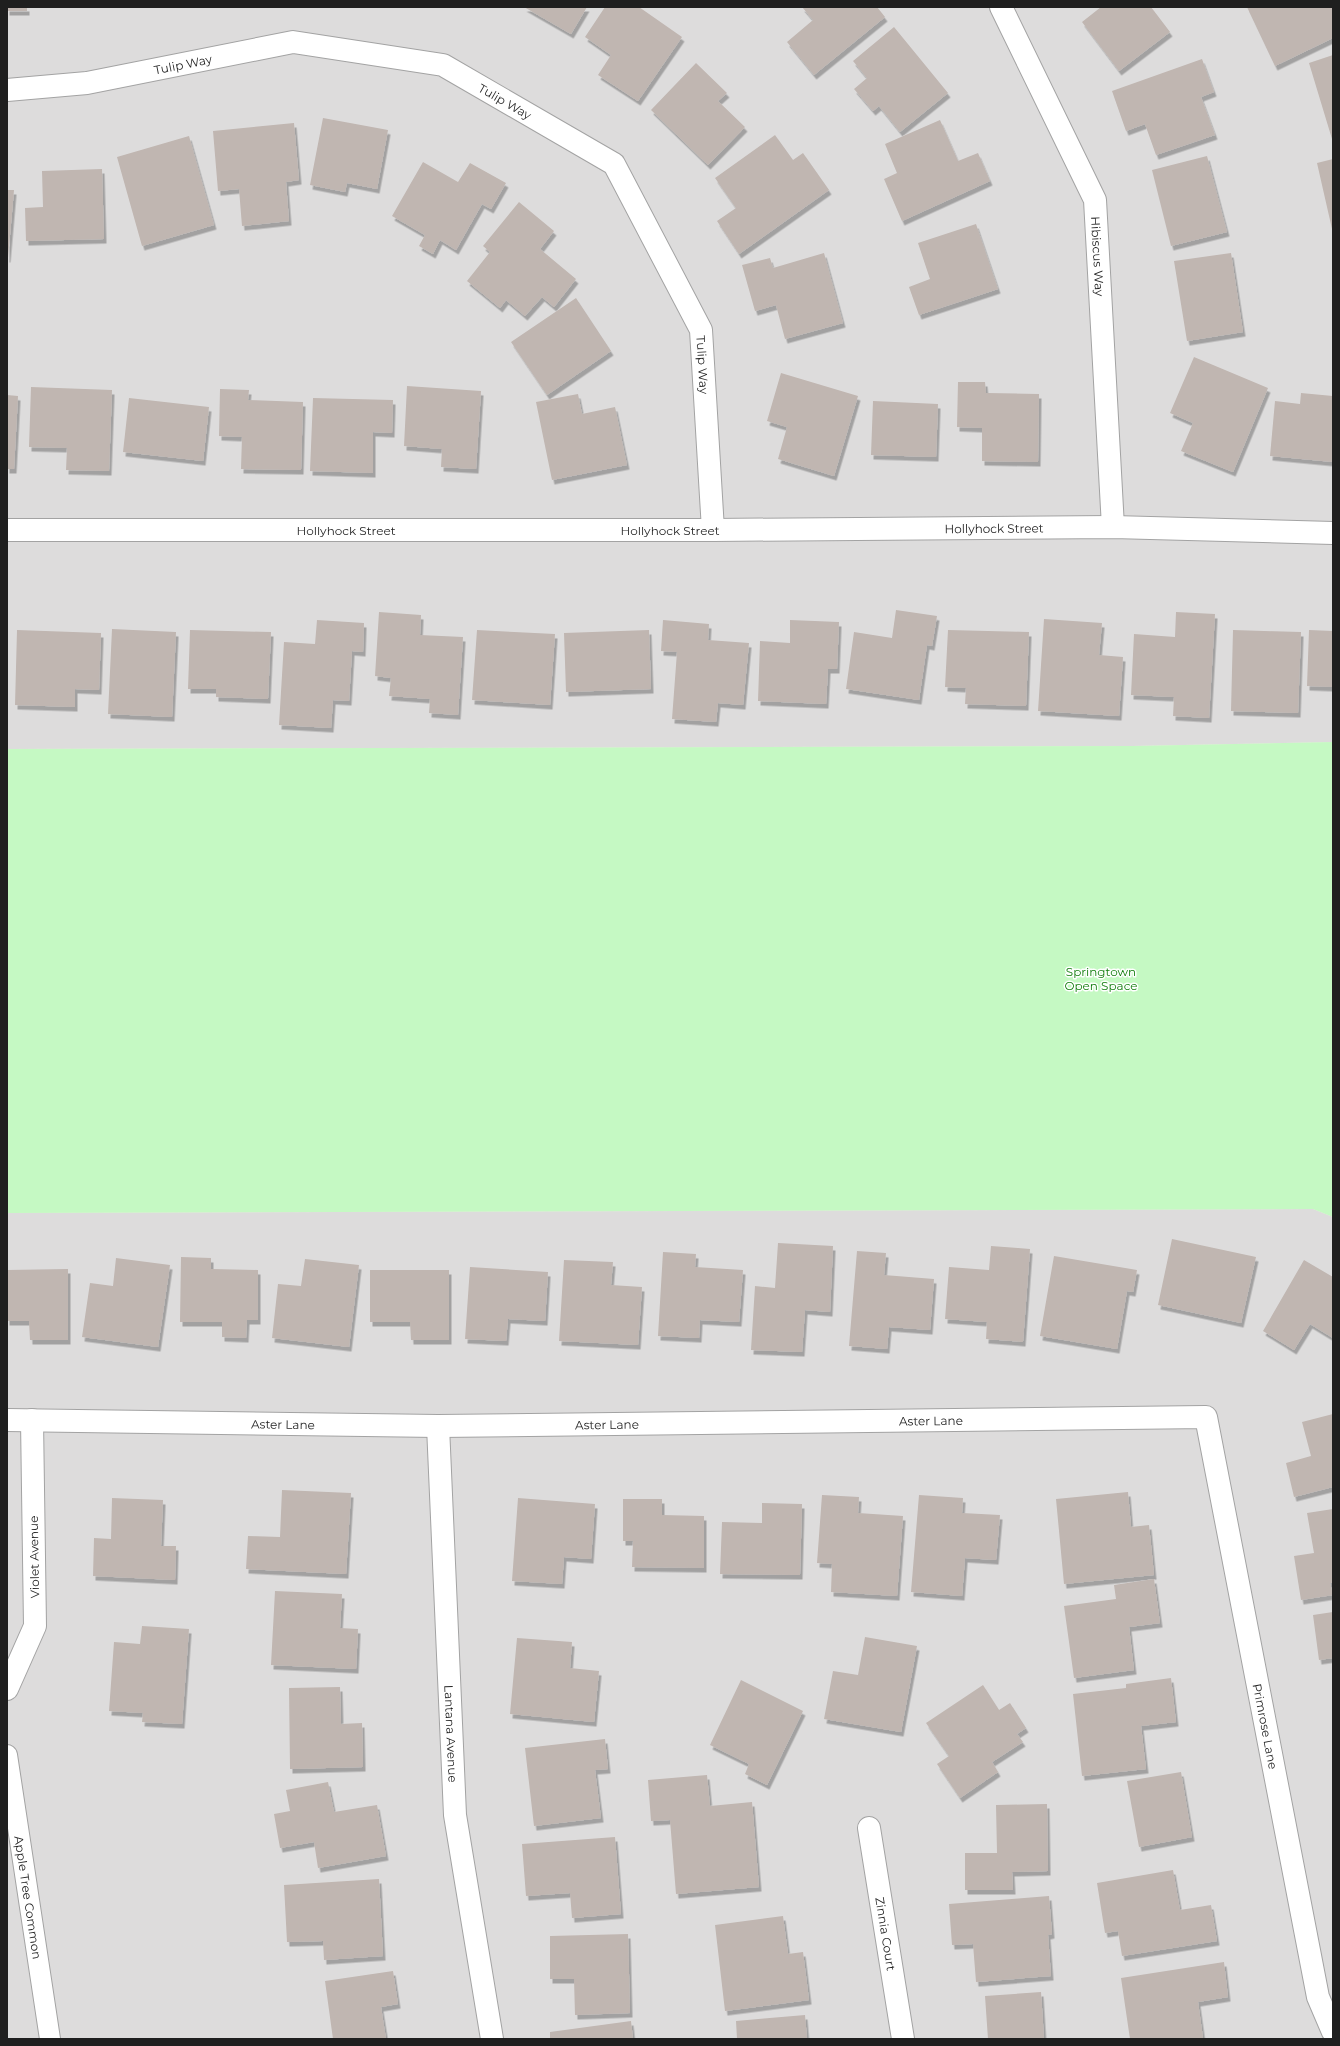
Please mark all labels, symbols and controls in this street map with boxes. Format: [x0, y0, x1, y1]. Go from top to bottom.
street label: Tulip Way [153, 51, 214, 77]
street label: Tulip Way [476, 80, 535, 122]
street label: Hibiscus Way [1088, 216, 1108, 297]
street label: Tulip Way [694, 335, 712, 395]
street label: Hollyhock Street [944, 520, 1044, 536]
street label: Hollyhock Street [620, 522, 720, 538]
street label: Hollyhock Street [296, 523, 396, 538]
park label: Springtown Open Space [1064, 964, 1138, 993]
street label: Aster Lane [899, 1412, 963, 1428]
street label: Aster Lane [251, 1416, 315, 1432]
street label: Aster Lane [575, 1416, 639, 1432]
street label: Violet Avenue [26, 1516, 42, 1598]
street label: Primrose Lane [1250, 1682, 1281, 1770]
street label: Lantana Avenue [442, 1685, 461, 1783]
street label: Apple Tree Common [12, 1835, 45, 1960]
street label: Zinnia Court [873, 1896, 899, 1972]

